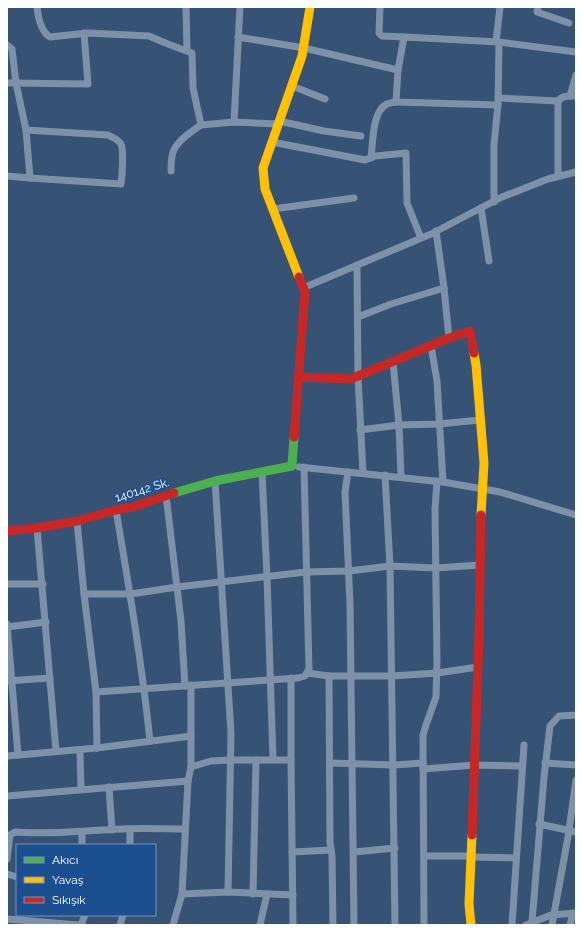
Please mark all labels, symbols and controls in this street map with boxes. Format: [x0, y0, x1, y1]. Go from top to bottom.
street label: 140142 Sk. [113, 475, 171, 505]
legend [16, 844, 156, 916]
text: Akıcı [52, 853, 78, 867]
text: Yavaş [52, 873, 84, 887]
text: Sıkışık [52, 893, 86, 907]

